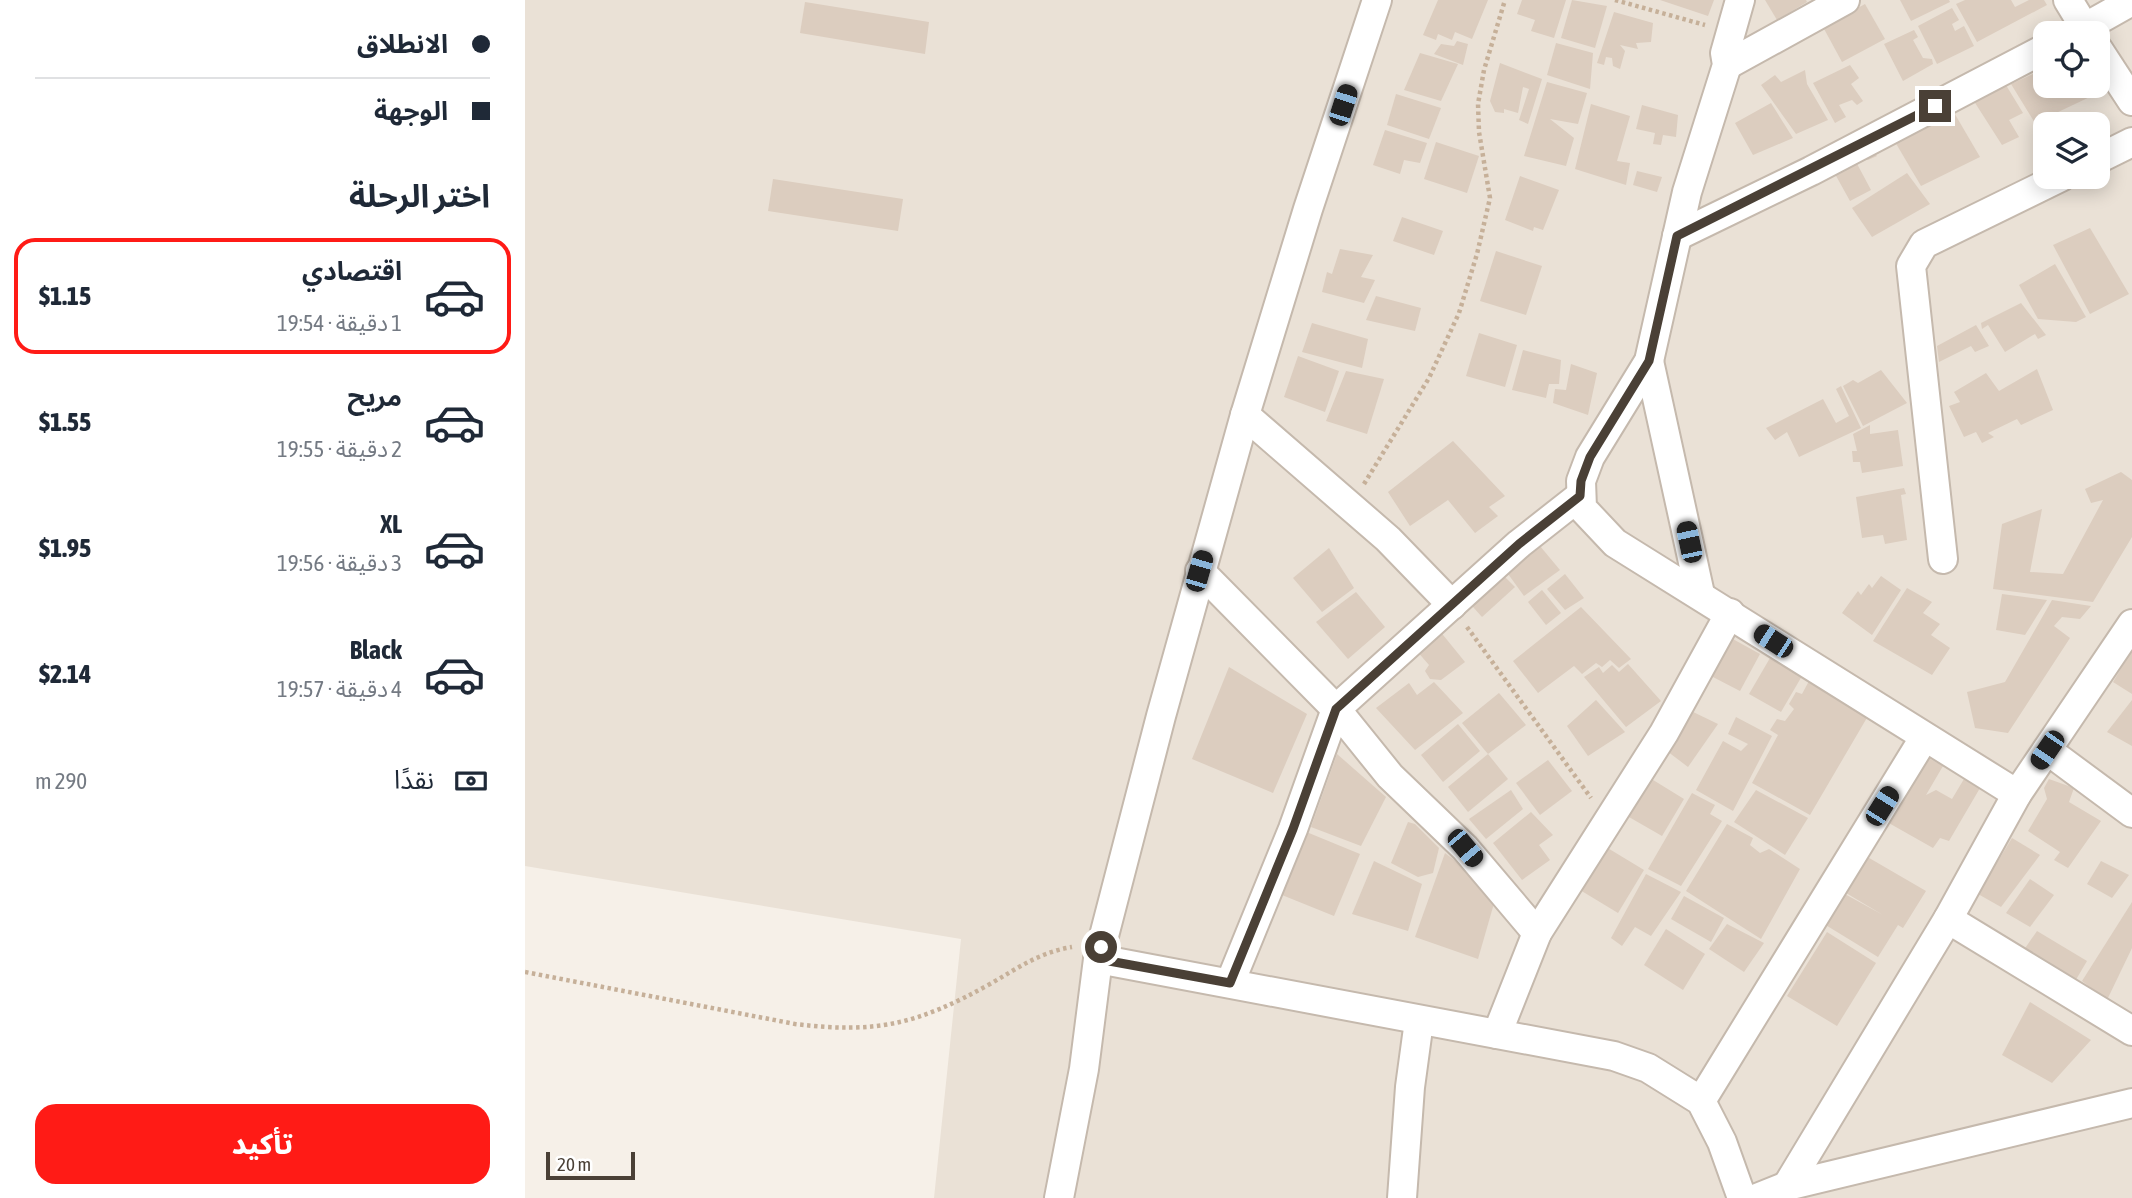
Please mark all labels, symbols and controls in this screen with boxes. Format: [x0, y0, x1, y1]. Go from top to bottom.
map controls [2033, 21, 2110, 189]
button: locate [2033, 21, 2110, 98]
text: الانطلاق [357, 29, 448, 59]
car [1327, 82, 1360, 128]
route end [1919, 90, 1951, 122]
text: الوجهة [374, 96, 448, 126]
button: layers [2033, 112, 2110, 189]
text: اختر الرحلة [349, 177, 490, 214]
text: اقتصادي [302, 256, 402, 286]
icon: car [423, 265, 486, 328]
text: $1.15 [39, 281, 91, 311]
text: 1 دقيقة · 19:54 [277, 310, 402, 336]
text: مريح [347, 382, 402, 412]
icon: car [423, 391, 486, 454]
text: $1.55 [39, 407, 91, 437]
text: 2 دقيقة · 19:55 [277, 436, 402, 462]
text: XL [380, 509, 402, 539]
icon: car [423, 517, 486, 580]
car [1675, 519, 1704, 565]
text: $1.95 [39, 533, 91, 563]
car [1184, 548, 1215, 594]
text: 3 دقيقة · 19:56 [277, 550, 402, 576]
car [1750, 621, 1797, 661]
text: Black [350, 635, 402, 665]
icon: car [423, 643, 486, 706]
text: $2.14 [39, 659, 91, 689]
text: 4 دقيقة · 19:57 [277, 676, 402, 702]
car [2027, 727, 2068, 773]
icon: cash [452, 762, 490, 800]
text: نقدًا [394, 765, 434, 795]
text: 290 m [35, 768, 87, 794]
car [1862, 783, 1903, 829]
car [1444, 825, 1487, 871]
route start [1085, 931, 1117, 963]
button: تأكيد [35, 1104, 490, 1184]
scale bar [546, 1149, 635, 1181]
text: 20 m [557, 1153, 591, 1175]

